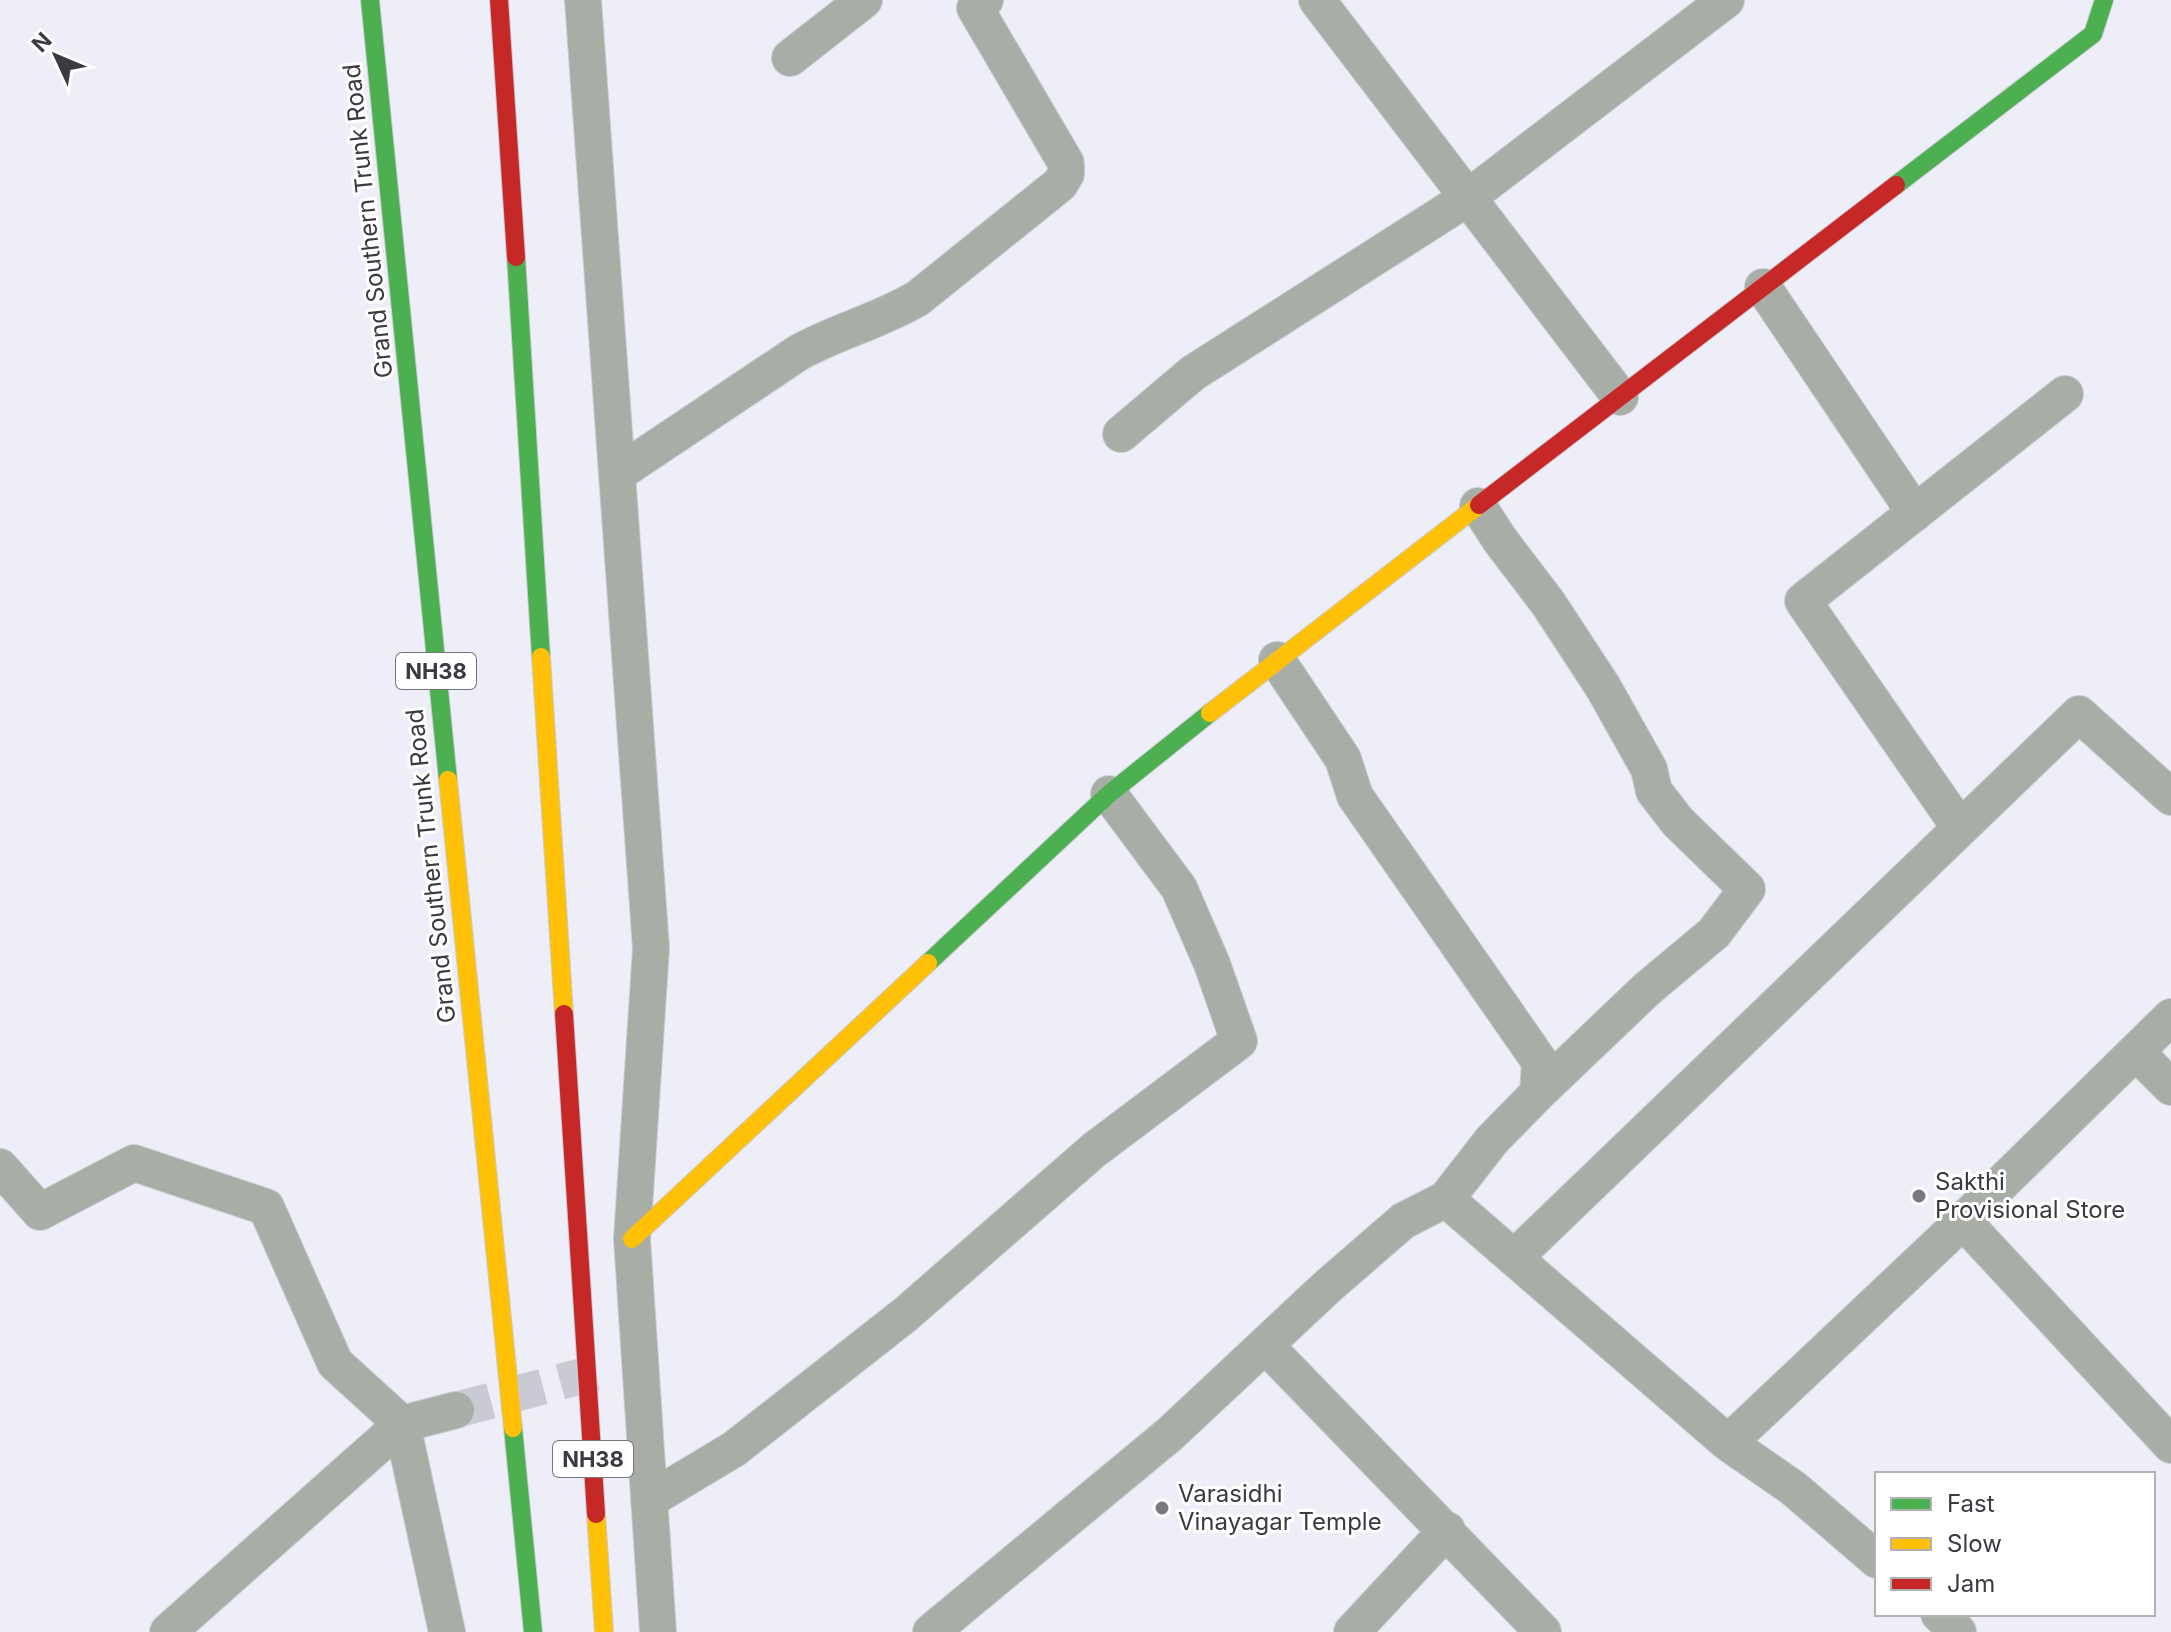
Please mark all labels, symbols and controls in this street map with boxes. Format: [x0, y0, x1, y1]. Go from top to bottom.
north arrow [16, 16, 96, 96]
text: N [26, 27, 57, 57]
street label: Grand Southern Trunk Road [337, 63, 398, 380]
road number: NH38 [396, 653, 476, 689]
street label: Grand Southern Trunk Road [400, 708, 461, 1025]
place label: Sakthi Provisional Store [1935, 1167, 2125, 1224]
marker: Sakthi Provisional Store [1910, 1187, 1928, 1205]
road number: NH38 [553, 1441, 633, 1477]
legend [1875, 1472, 2155, 1616]
place label: Varasidhi Vinayagar Temple [1178, 1479, 1382, 1536]
text: Fast [1947, 1489, 1995, 1518]
marker: Varasidhi Vinayagar Temple [1153, 1499, 1171, 1517]
text: Slow [1947, 1529, 2002, 1558]
text: Jam [1947, 1569, 1995, 1598]

